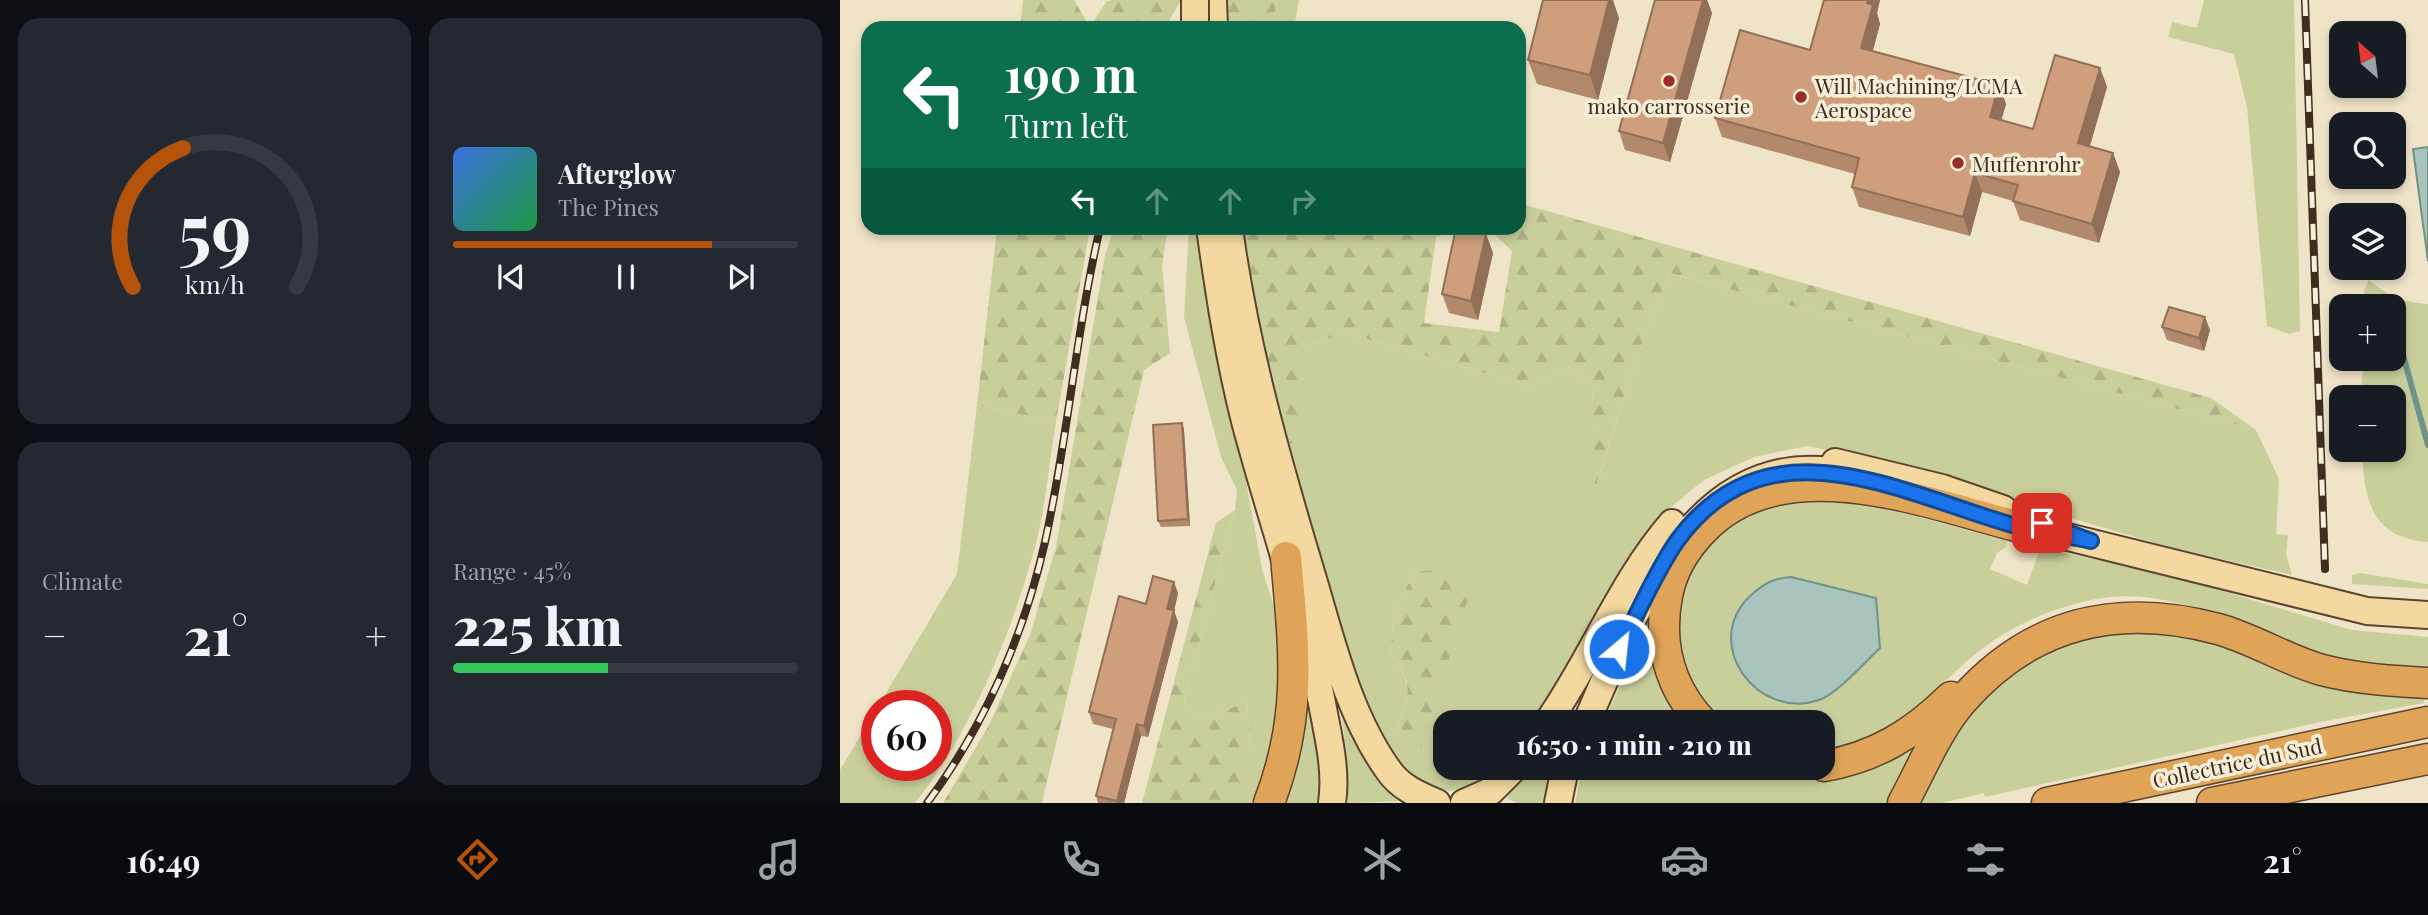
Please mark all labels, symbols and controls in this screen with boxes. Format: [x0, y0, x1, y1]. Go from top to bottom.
north arrow [2329, 21, 2406, 98]
map controls [2329, 21, 2406, 462]
text: 190 m [1004, 40, 1137, 105]
icon: left [889, 49, 980, 140]
place label: Will Machining/LCMA Aerospace [1814, 71, 2023, 123]
marker: mako carrosserie [1661, 73, 1677, 89]
marker: Will Machining/LCMA Aerospace [1793, 89, 1809, 105]
place label: mako carrosserie [1588, 91, 1750, 119]
text: Turn left [1004, 103, 1128, 146]
button: search [2329, 112, 2406, 189]
place label: Muffenrohr [1972, 149, 2081, 177]
marker: Muffenrohr [1950, 155, 1966, 171]
text: Afterglow [558, 156, 676, 191]
text: 59 [178, 179, 251, 276]
icon: left [1065, 182, 1103, 220]
icon: ahead [1138, 182, 1176, 220]
icon: ahead [1211, 182, 1249, 220]
icon: right [1284, 182, 1322, 220]
text: The Pines [558, 191, 659, 222]
button: layers [2329, 203, 2406, 280]
icon: previous [492, 258, 530, 296]
icon: pause [607, 258, 645, 296]
icon: next [722, 258, 760, 296]
text: km/h [185, 267, 245, 300]
button: + [2329, 294, 2406, 371]
button: − [2329, 385, 2406, 462]
pin [2012, 493, 2072, 553]
icon: arrive [2023, 504, 2061, 542]
text: Range · 45% [453, 555, 571, 586]
text: Climate [42, 565, 123, 596]
text: 225 km [453, 590, 623, 659]
text: 21° [184, 600, 248, 669]
text: − [42, 609, 67, 660]
text: + [365, 609, 387, 660]
position arrow [1582, 612, 1656, 686]
speed limit sign: 60 [861, 690, 952, 781]
text: 16:50 · 1 min · 210 m [1516, 727, 1752, 762]
street label: Collectrice du Sud [2150, 730, 2324, 794]
icon: directions [453, 835, 502, 884]
icon: music [755, 835, 804, 884]
icon: phone [1056, 835, 1105, 884]
icon: climate [1358, 835, 1407, 884]
icon: car [1660, 835, 1709, 884]
icon: filters [1961, 835, 2010, 884]
text: 16:49 [126, 838, 200, 881]
text: 21° [2263, 838, 2302, 881]

